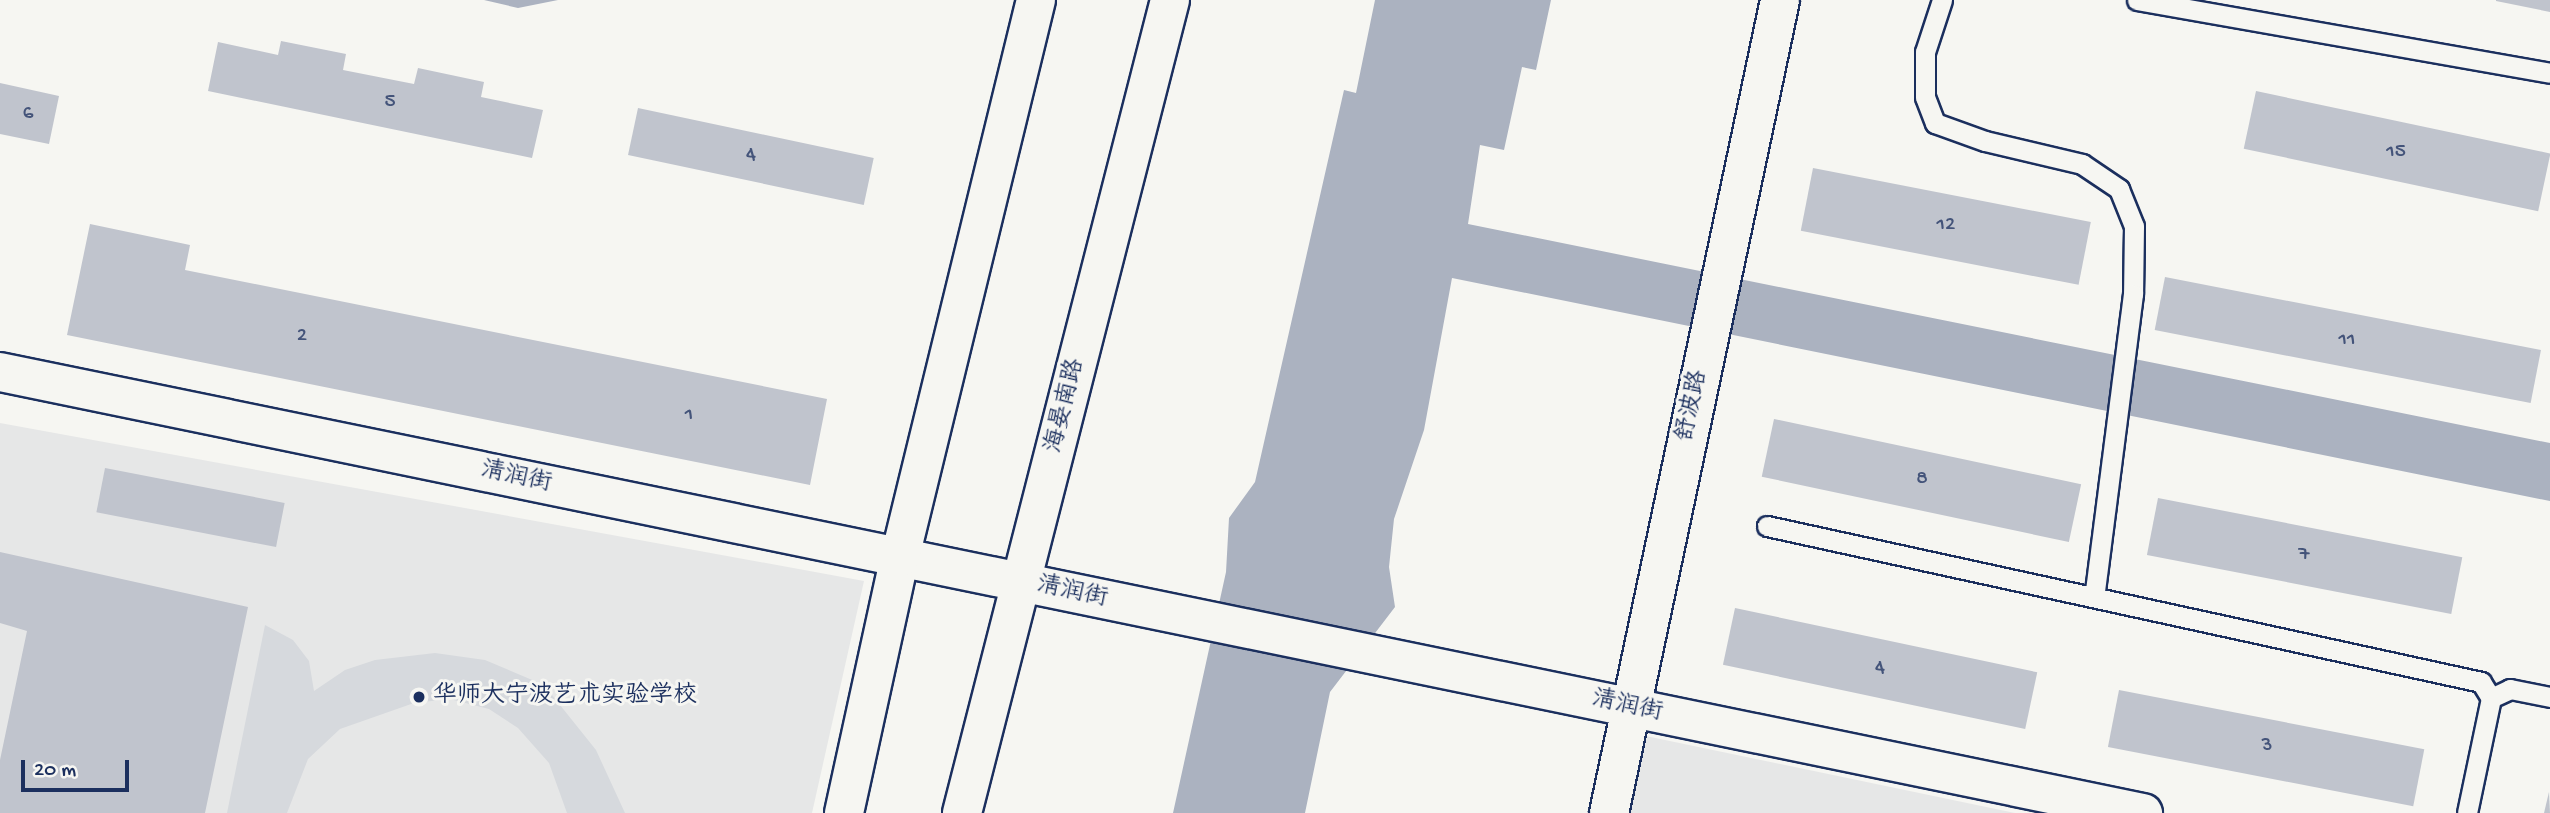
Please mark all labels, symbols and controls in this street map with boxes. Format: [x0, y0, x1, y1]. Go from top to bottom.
house number: 5 [384, 90, 396, 116]
house number: 6 [23, 102, 33, 128]
house number: 15 [2386, 140, 2406, 166]
house number: 4 [746, 143, 756, 169]
house number: 12 [1937, 213, 1955, 239]
house number: 2 [297, 324, 307, 350]
house number: 11 [2339, 328, 2355, 354]
street label: 海晏南路 [1040, 356, 1092, 456]
street label: 舒波路 [1671, 368, 1715, 444]
house number: 1 [685, 403, 693, 429]
street label: 清润街 [478, 456, 554, 500]
house number: 8 [1916, 467, 1928, 493]
house number: 7 [2299, 543, 2309, 569]
street label: 清润街 [1034, 571, 1110, 615]
house number: 4 [1875, 656, 1885, 682]
place label: 华师大宁波艺术实验学校 [433, 683, 697, 711]
street label: 清润街 [1589, 685, 1665, 729]
marker: 华师大宁波艺术实验学校 [411, 689, 427, 705]
house number: 3 [2262, 734, 2272, 760]
scale bar [24, 746, 133, 790]
text: 20 m [34, 759, 76, 784]

